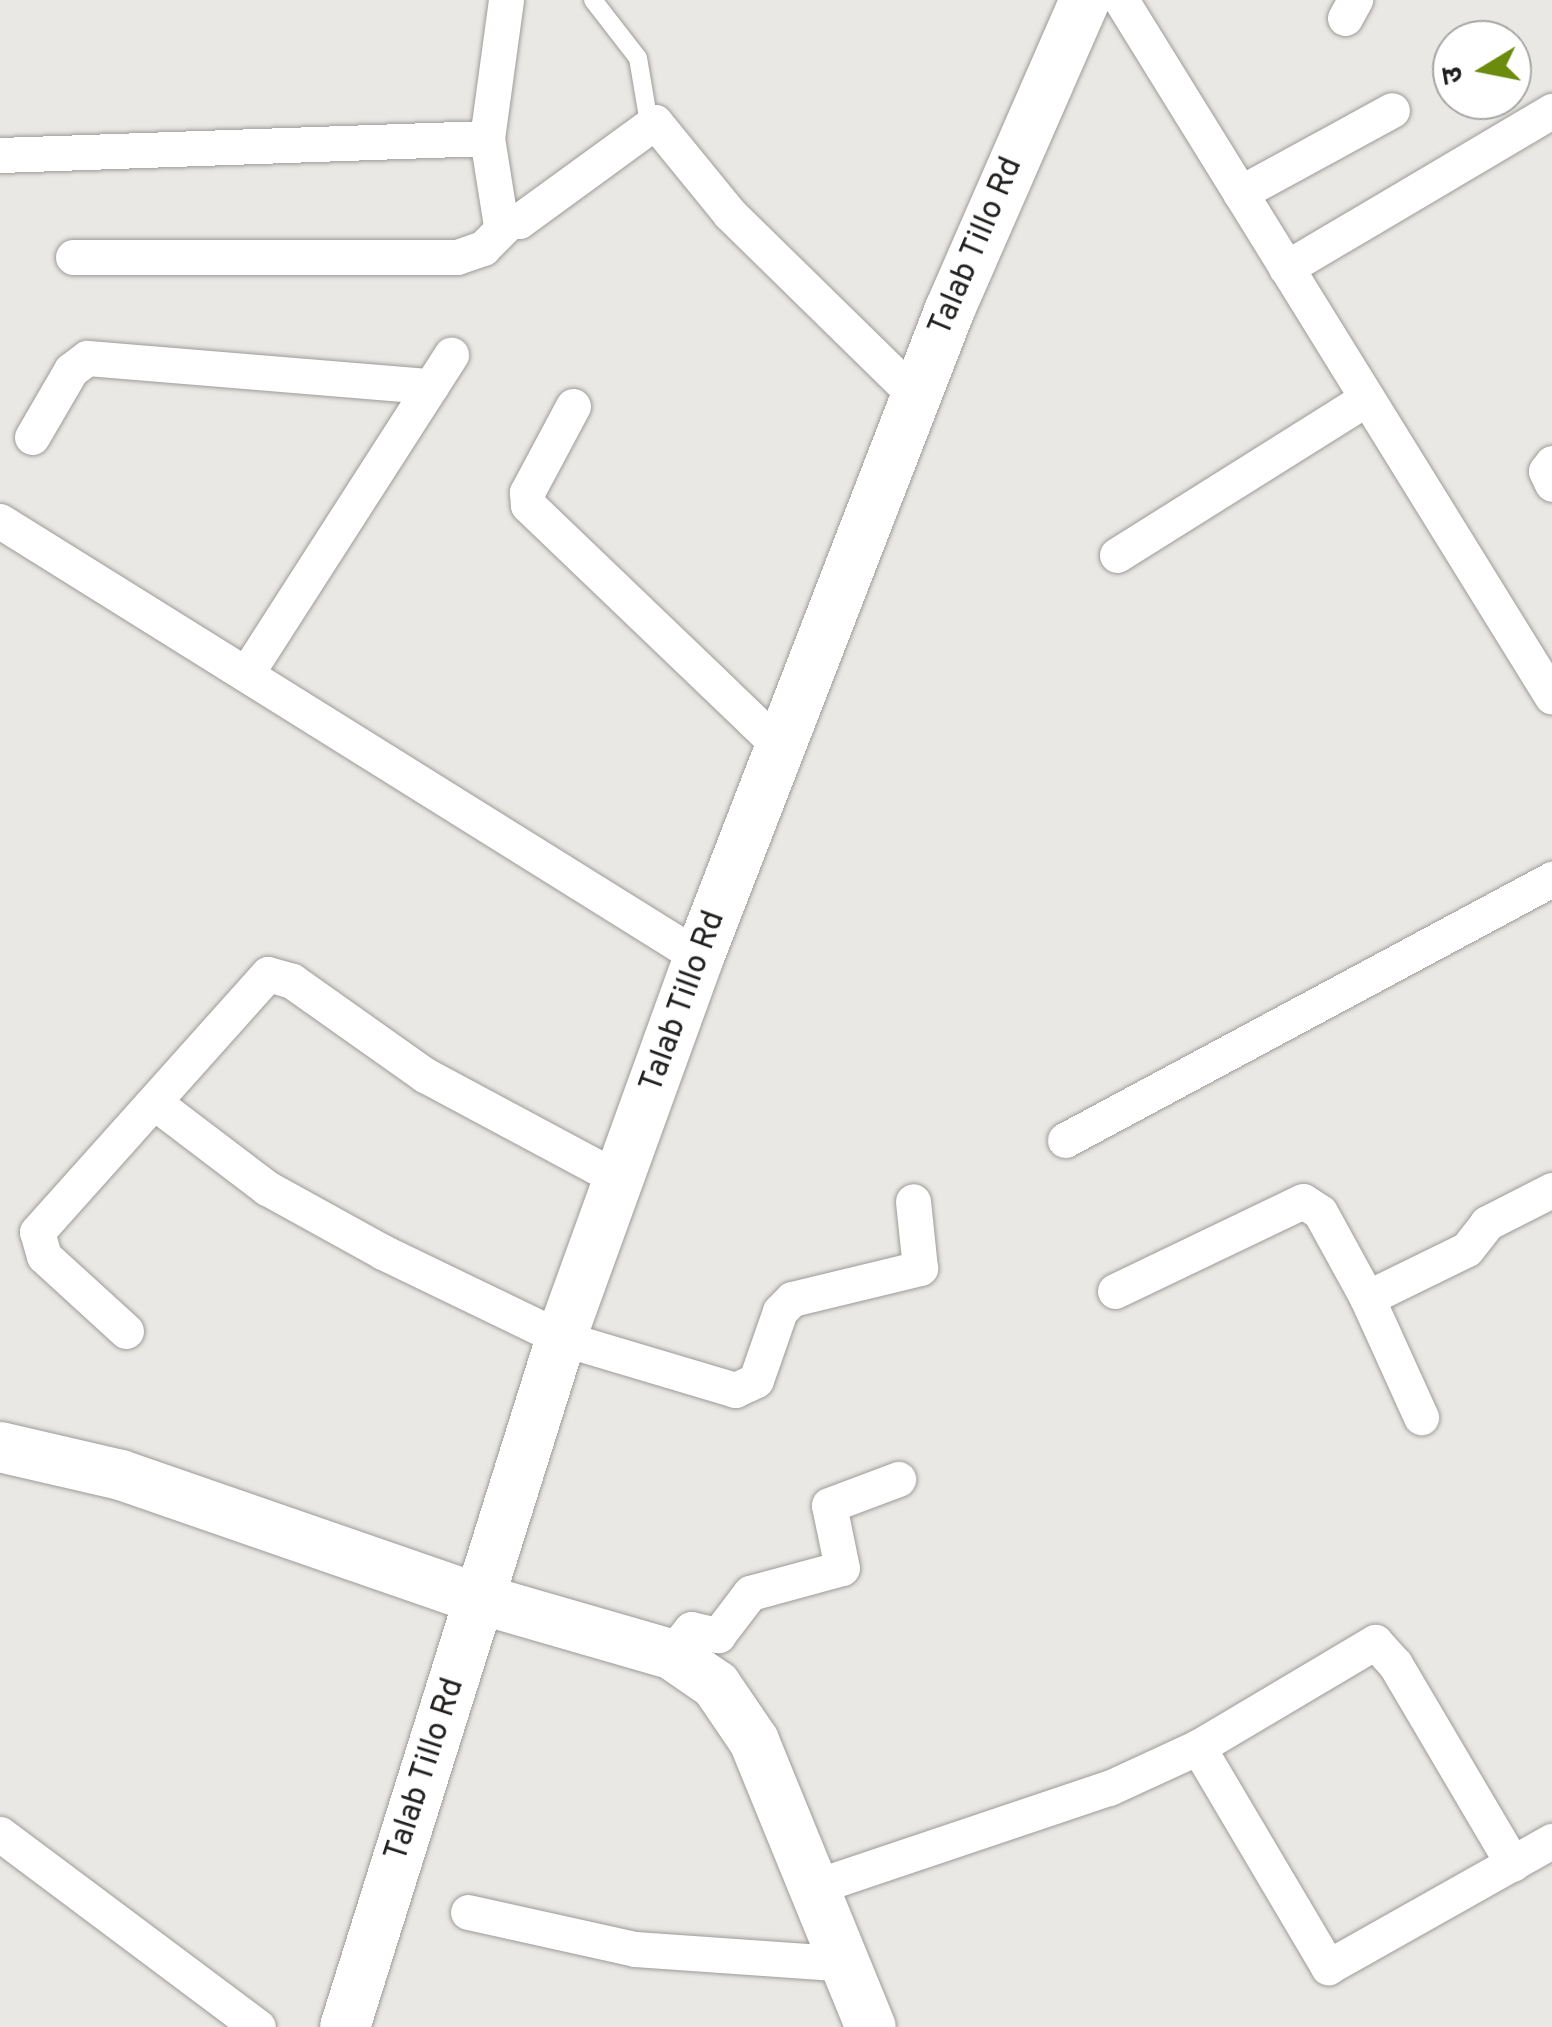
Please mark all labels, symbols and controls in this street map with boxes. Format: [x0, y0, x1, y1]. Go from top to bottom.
north arrow [1432, 20, 1532, 120]
text: उ [1435, 64, 1474, 86]
street label: Talab Tillo Rd [922, 151, 1032, 343]
street label: Talab Tillo Rd [633, 905, 735, 1099]
street label: Talab Tillo Rd [378, 1673, 474, 1867]

